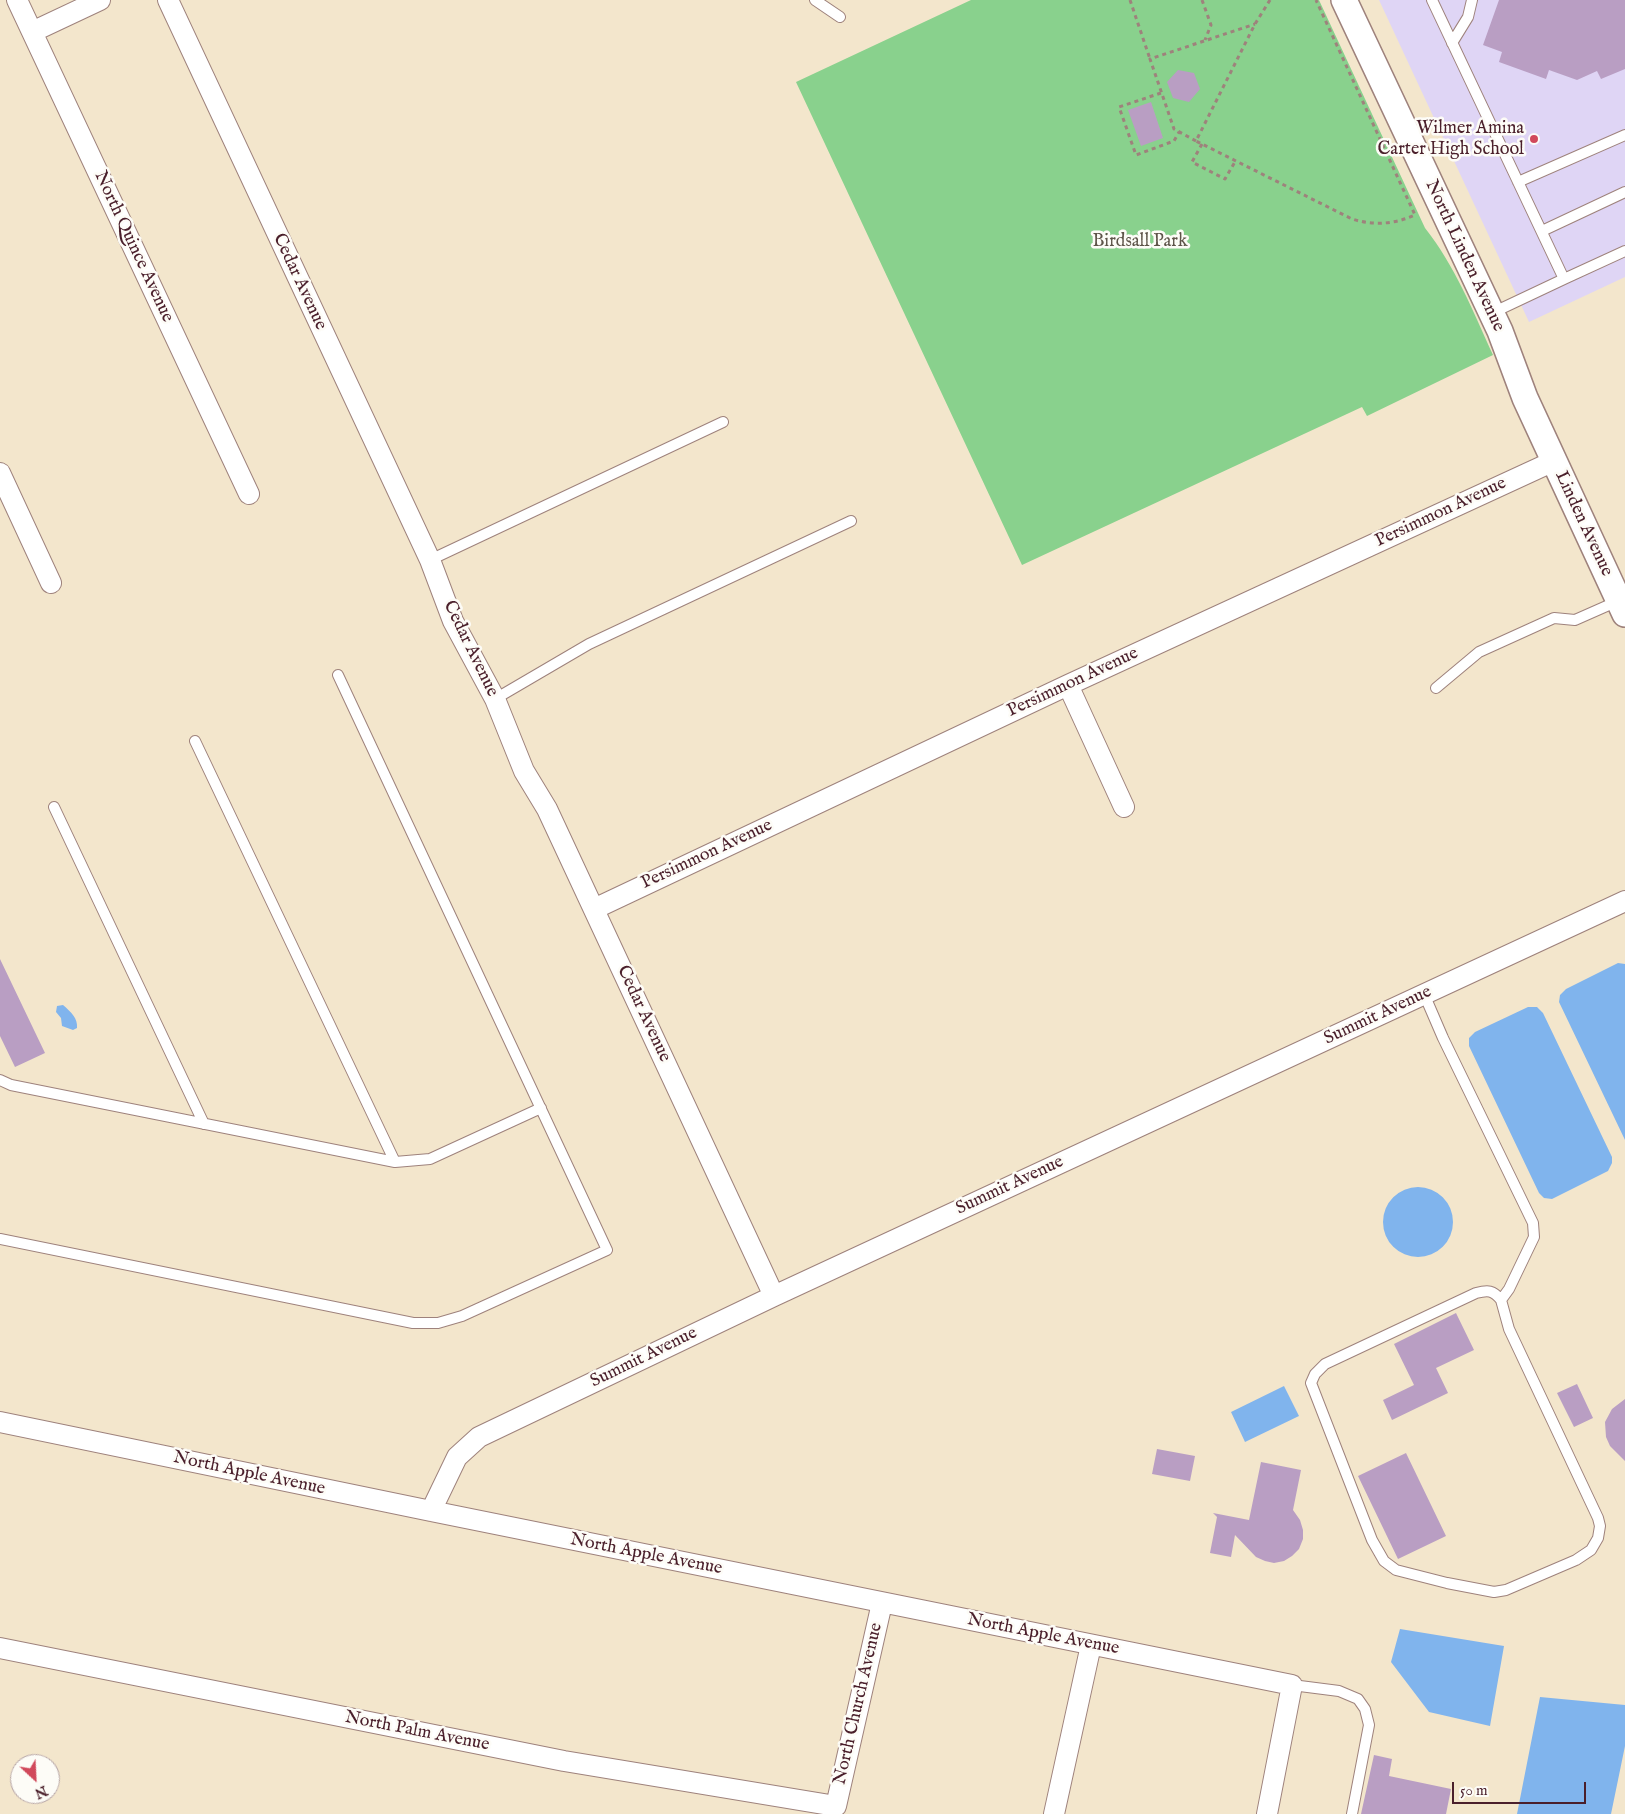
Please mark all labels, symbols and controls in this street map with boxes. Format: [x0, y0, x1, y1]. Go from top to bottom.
place label: Wilmer Amina Carter High School [1377, 118, 1524, 160]
marker: Wilmer Amina Carter High School [1528, 133, 1540, 145]
street label: North Quince Avenue [88, 168, 178, 326]
street label: North Linden Avenue [1419, 177, 1509, 335]
street label: Cedar Avenue [267, 230, 331, 334]
park label: Birdsall Park [1092, 231, 1188, 253]
street label: Linden Avenue [1549, 468, 1617, 580]
street label: Persimmon Avenue [1372, 473, 1510, 553]
street label: Cedar Avenue [437, 598, 503, 700]
street label: Persimmon Avenue [1004, 643, 1142, 723]
street label: Persimmon Avenue [638, 815, 776, 895]
street label: Cedar Avenue [611, 962, 675, 1066]
street label: Summit Avenue [1321, 982, 1435, 1050]
street label: Summit Avenue [953, 1152, 1067, 1220]
street label: Summit Avenue [587, 1323, 701, 1393]
street label: North Apple Avenue [171, 1447, 327, 1501]
street label: North Apple Avenue [568, 1530, 724, 1580]
street label: North Apple Avenue [965, 1610, 1121, 1660]
street label: North Church Avenue [830, 1621, 888, 1787]
street label: North Palm Avenue [343, 1707, 491, 1757]
north arrow [10, 1754, 60, 1804]
scale bar [1455, 1772, 1589, 1804]
text: N [32, 1781, 50, 1802]
text: 50 m [1460, 1781, 1488, 1800]

